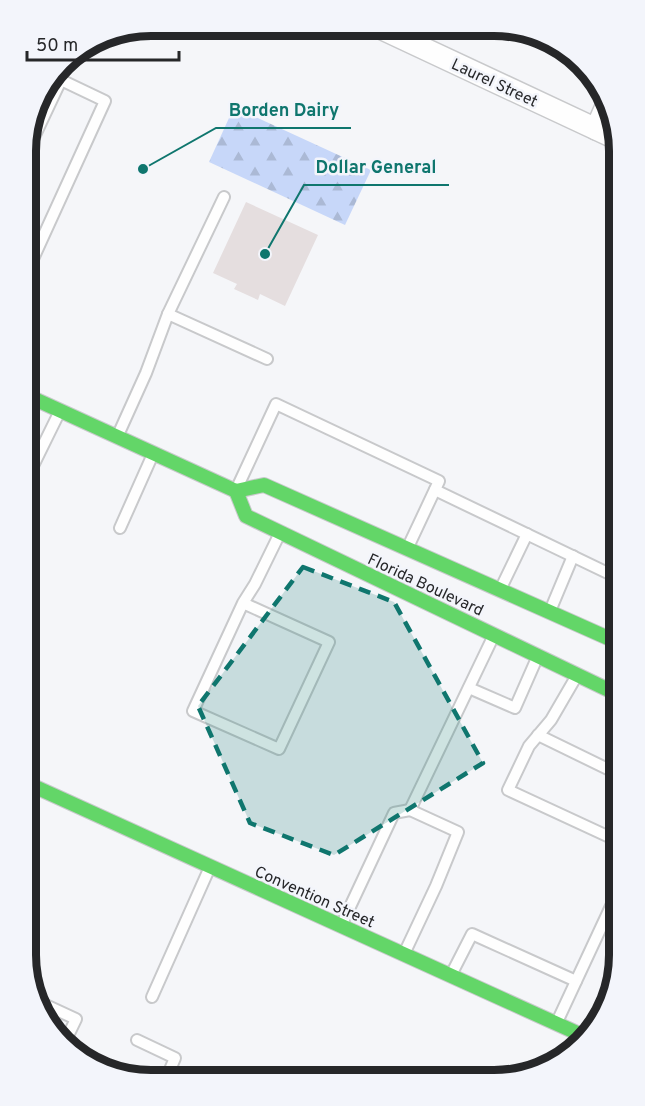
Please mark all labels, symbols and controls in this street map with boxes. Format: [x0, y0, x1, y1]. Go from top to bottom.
scale bar [27, 24, 178, 62]
text: 50 m [36, 35, 78, 58]
street label: Laurel Street [448, 55, 540, 113]
callout: Borden Dairy [216, 92, 351, 128]
text: Borden Dairy [229, 100, 339, 123]
callout: Dollar General [304, 149, 449, 185]
text: Dollar General [315, 157, 437, 180]
street label: Florida Boulevard [364, 550, 486, 621]
street label: Convention Street [251, 862, 377, 933]

